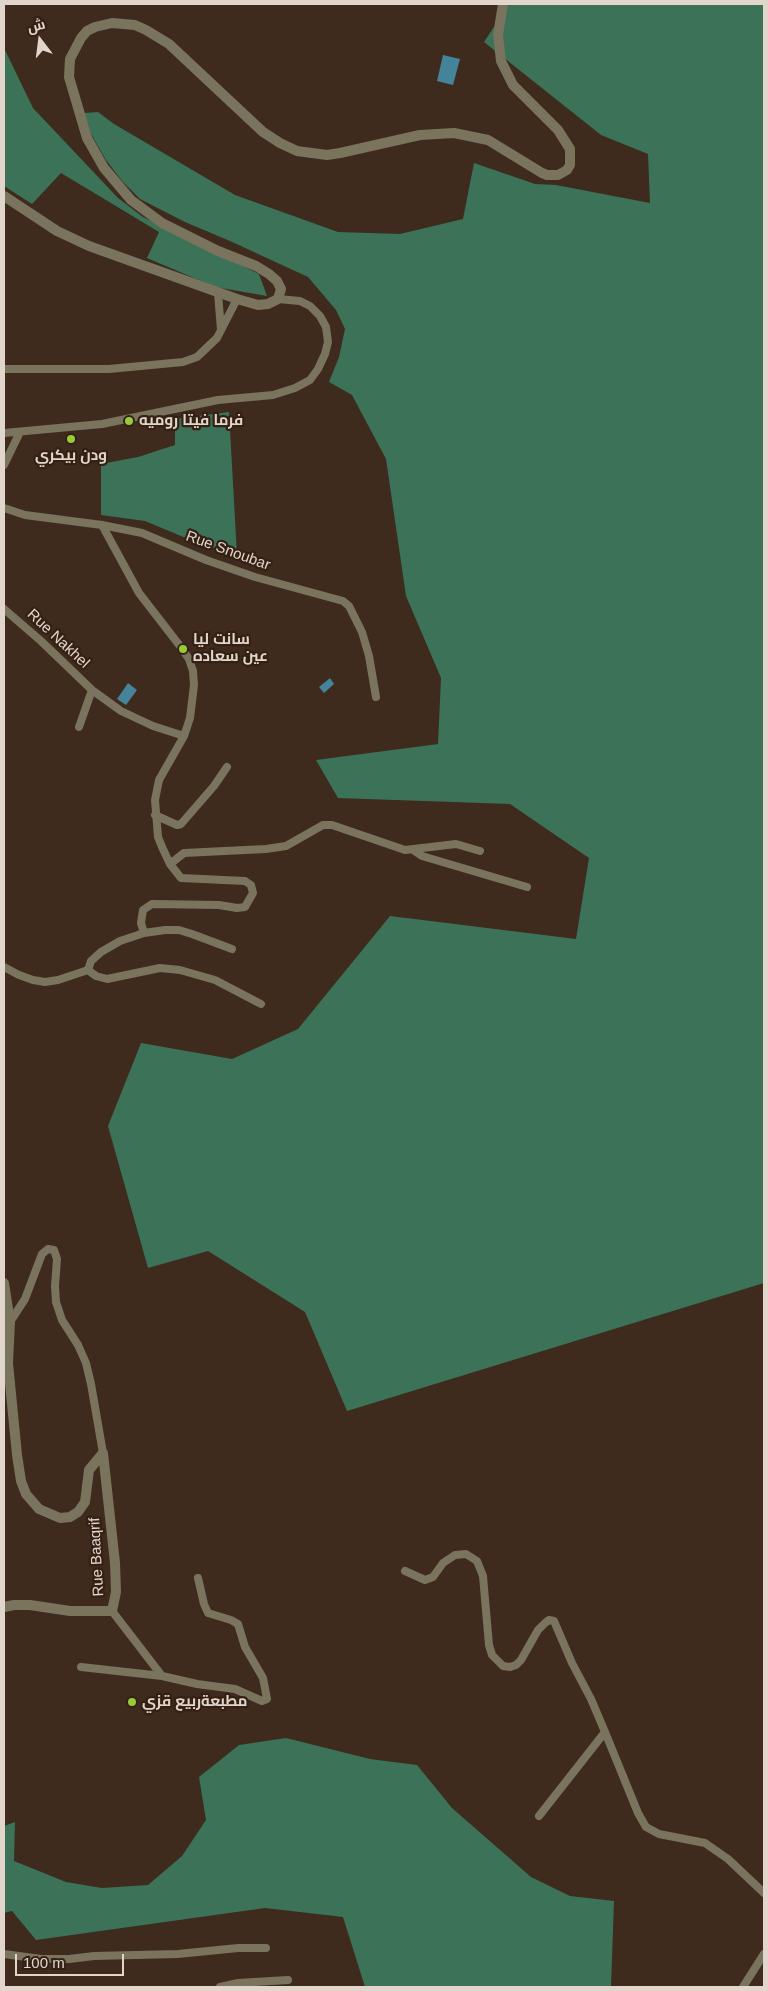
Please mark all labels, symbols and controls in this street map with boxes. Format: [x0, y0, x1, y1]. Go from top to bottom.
north arrow [15, 15, 65, 65]
text: ش [25, 15, 47, 36]
place label: فرما فيتا روميه [139, 412, 243, 430]
marker: فرما فيتا روميه [123, 415, 135, 427]
marker: ودن بيكري [65, 433, 77, 445]
place label: ودن بيكري [35, 447, 107, 465]
street label: Rue Snoubar [183, 527, 273, 575]
street label: Rue Nakhel [23, 606, 93, 672]
place label: سانت ليا عين سعاده [193, 631, 268, 666]
marker: سانت ليا عين سعاده [177, 643, 189, 655]
street label: Rue Baaqrif [86, 1517, 108, 1597]
place label: مطبعةربيع قزي [142, 1693, 247, 1711]
marker: مطبعةربيع قزي [126, 1696, 138, 1708]
scale bar [18, 1944, 126, 1976]
text: 100 m [23, 1954, 65, 1971]

